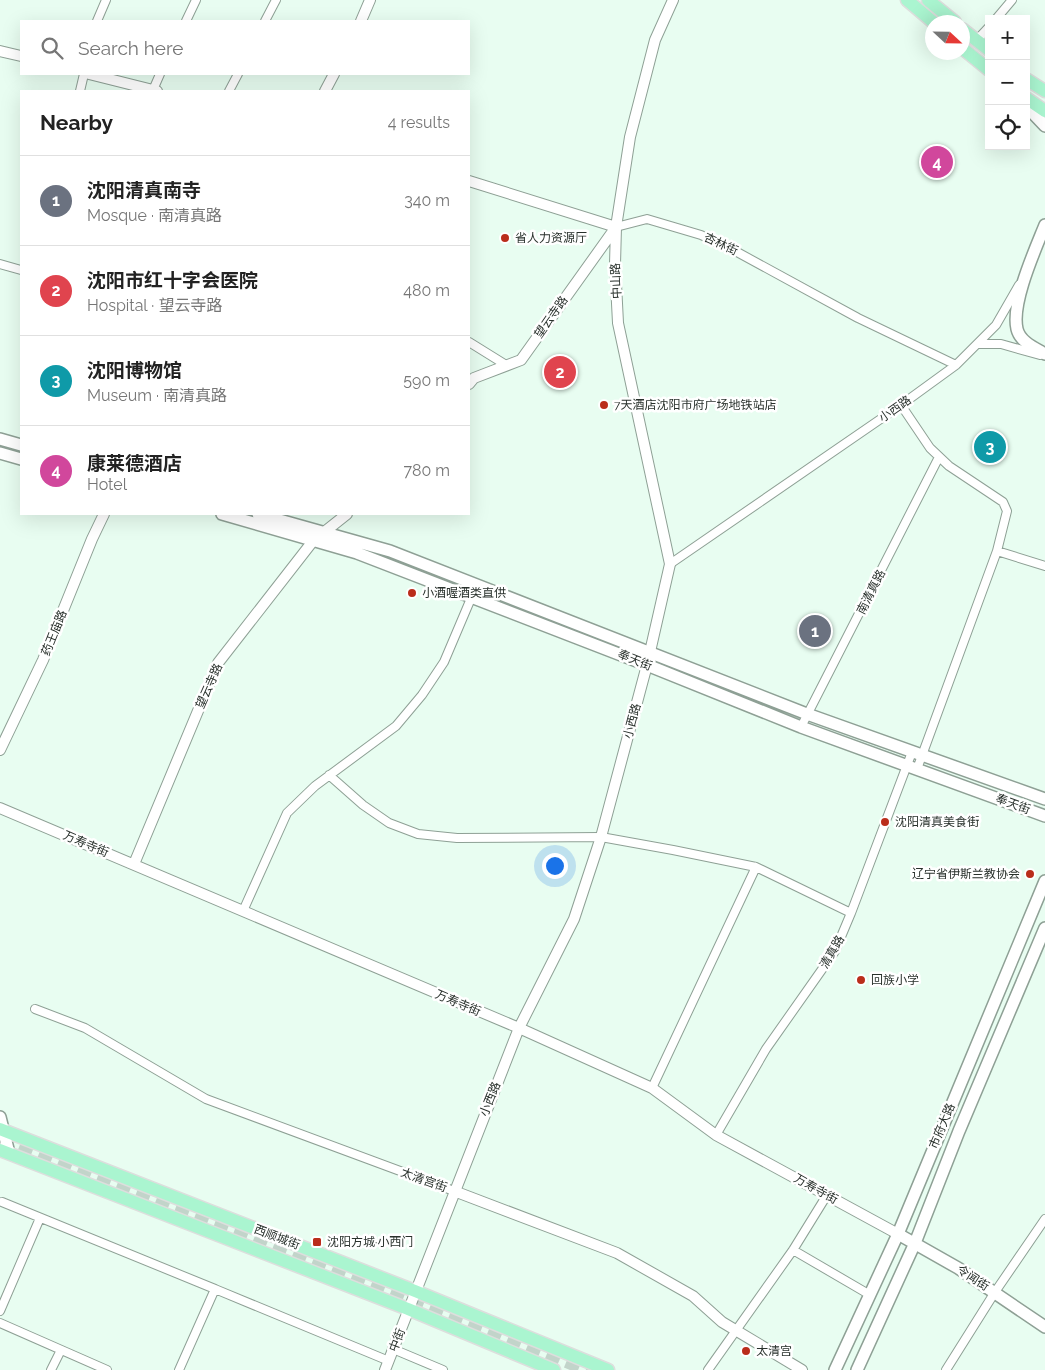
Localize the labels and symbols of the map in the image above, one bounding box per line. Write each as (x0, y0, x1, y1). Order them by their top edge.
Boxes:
north arrow (925, 15, 970, 60)
pin: 4 (921, 143, 953, 181)
street label: 杏林街 (702, 230, 740, 258)
place label: 省人力资源厅 (515, 231, 587, 245)
marker: 省人力资源厅 (499, 232, 511, 244)
street label: 中山路 (608, 263, 624, 299)
street label: 望云寺路 (531, 293, 571, 341)
pin: 2 (544, 353, 576, 391)
street label: 小西路 (876, 393, 914, 425)
place label: 7天酒店沈阳市府广场地铁站店 (614, 398, 776, 412)
marker: 7天酒店沈阳市府广场地铁站店 (598, 399, 610, 411)
pin: 3 (974, 428, 1006, 466)
street label: 南清真路 (854, 567, 888, 617)
place label: 小酒喔酒类直供 (422, 586, 506, 600)
marker: 小酒喔酒类直供 (406, 587, 418, 599)
street label: 药王庙路 (39, 608, 69, 658)
pin: 1 (799, 612, 831, 650)
street label: 奉天街 (616, 647, 654, 673)
street label: 望云寺路 (193, 661, 225, 711)
street label: 小西路 (621, 702, 643, 740)
street label: 奉天街 (994, 791, 1032, 817)
place label: 沈阳清真美食街 (895, 815, 979, 829)
marker: 沈阳清真美食街 (879, 816, 891, 828)
street label: 万寿寺街 (61, 828, 111, 860)
your location (542, 853, 568, 879)
place label: 辽宁省伊斯兰教协会 (912, 867, 1020, 881)
marker: 辽宁省伊斯兰教协会 (1024, 868, 1036, 880)
street label: 清真路 (817, 933, 847, 971)
place label: 回族小学 (871, 973, 919, 987)
marker: 回族小学 (855, 974, 867, 986)
street label: 万寿寺街 (433, 987, 483, 1019)
street label: 小西路 (477, 1080, 503, 1118)
street label: 市府大路 (926, 1101, 958, 1151)
street label: 太清宫街 (399, 1165, 449, 1195)
street label: 万寿寺街 (792, 1171, 840, 1207)
street label: 西顺城街 (252, 1222, 302, 1252)
place label: 沈阳方城·小西门 (327, 1235, 413, 1249)
marker: 沈阳方城·小西门 (311, 1236, 323, 1248)
street label: 令闻街 (954, 1262, 992, 1294)
street label: 中街 (386, 1326, 408, 1354)
place label: 太清宫 (756, 1344, 792, 1358)
marker: 太清宫 (740, 1345, 752, 1357)

